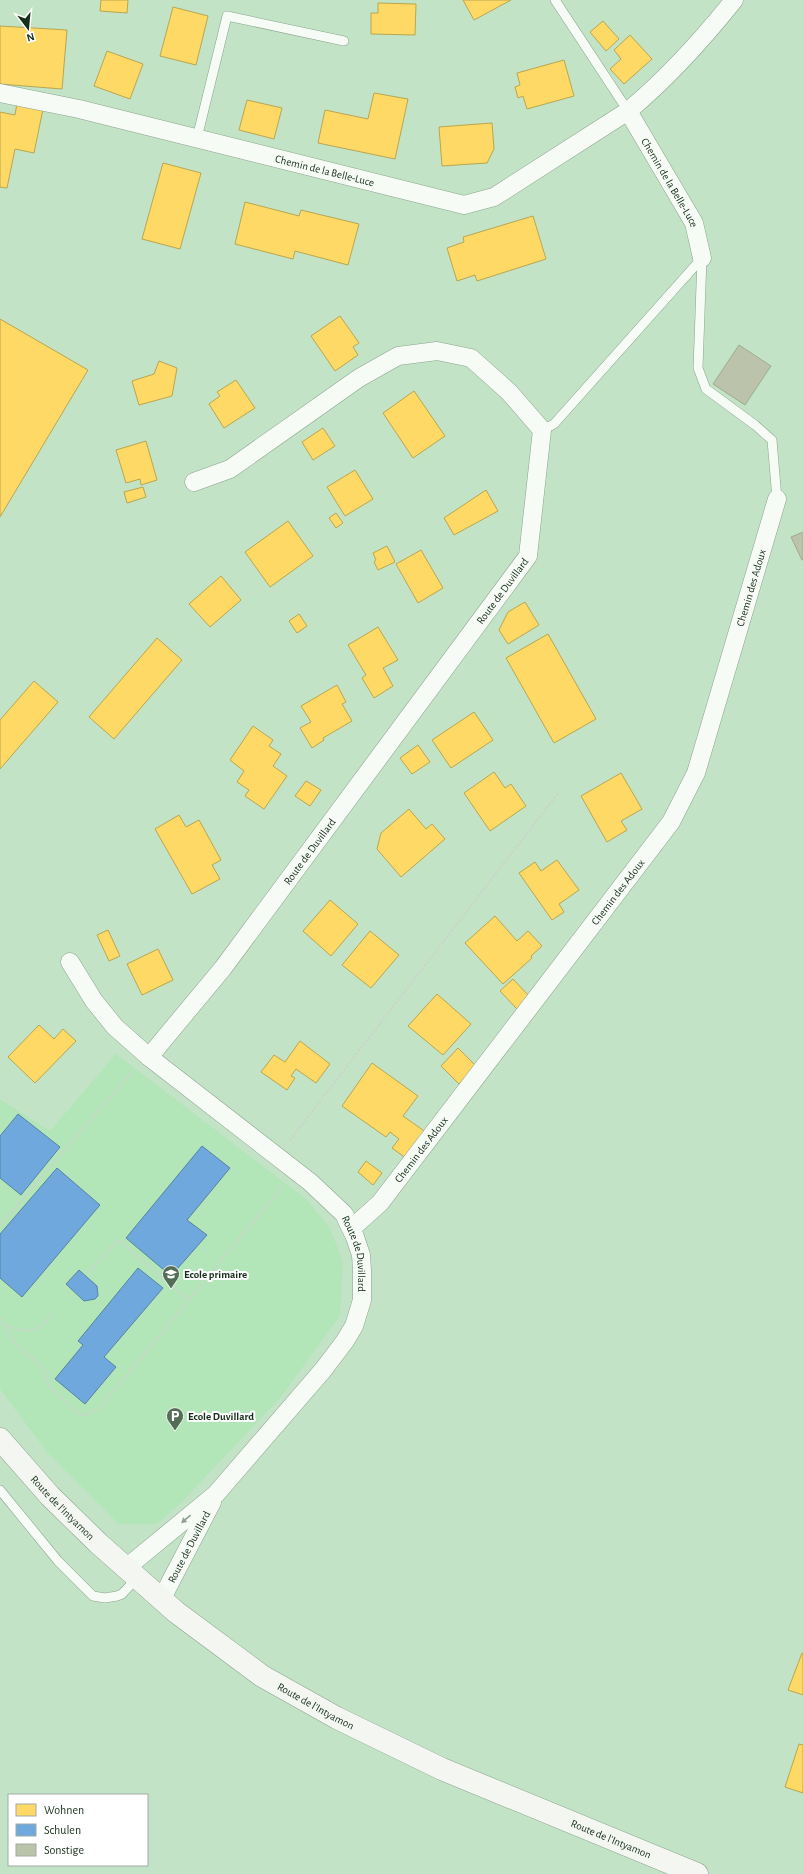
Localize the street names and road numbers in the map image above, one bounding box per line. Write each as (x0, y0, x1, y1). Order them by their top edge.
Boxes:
street label: Chemin de la Belle-Luce (640, 136, 700, 228)
street label: Chemin de la Belle-Luce (274, 153, 376, 188)
street label: Chemin des Adoux (734, 548, 767, 628)
street label: Route de Duvillard (474, 556, 530, 626)
street label: Route de Duvillard (281, 816, 338, 886)
street label: Chemin des Adoux (589, 857, 646, 927)
street label: Chemin des Adoux (392, 1114, 450, 1184)
street label: Route de Duvillard (340, 1214, 368, 1292)
street label: Route de l'Intyamon (29, 1473, 97, 1542)
street label: Route de Duvillard (166, 1509, 212, 1584)
street label: Route de l'Intyamon (276, 1680, 356, 1731)
street label: Route de l'Intyamon (570, 1817, 653, 1860)

